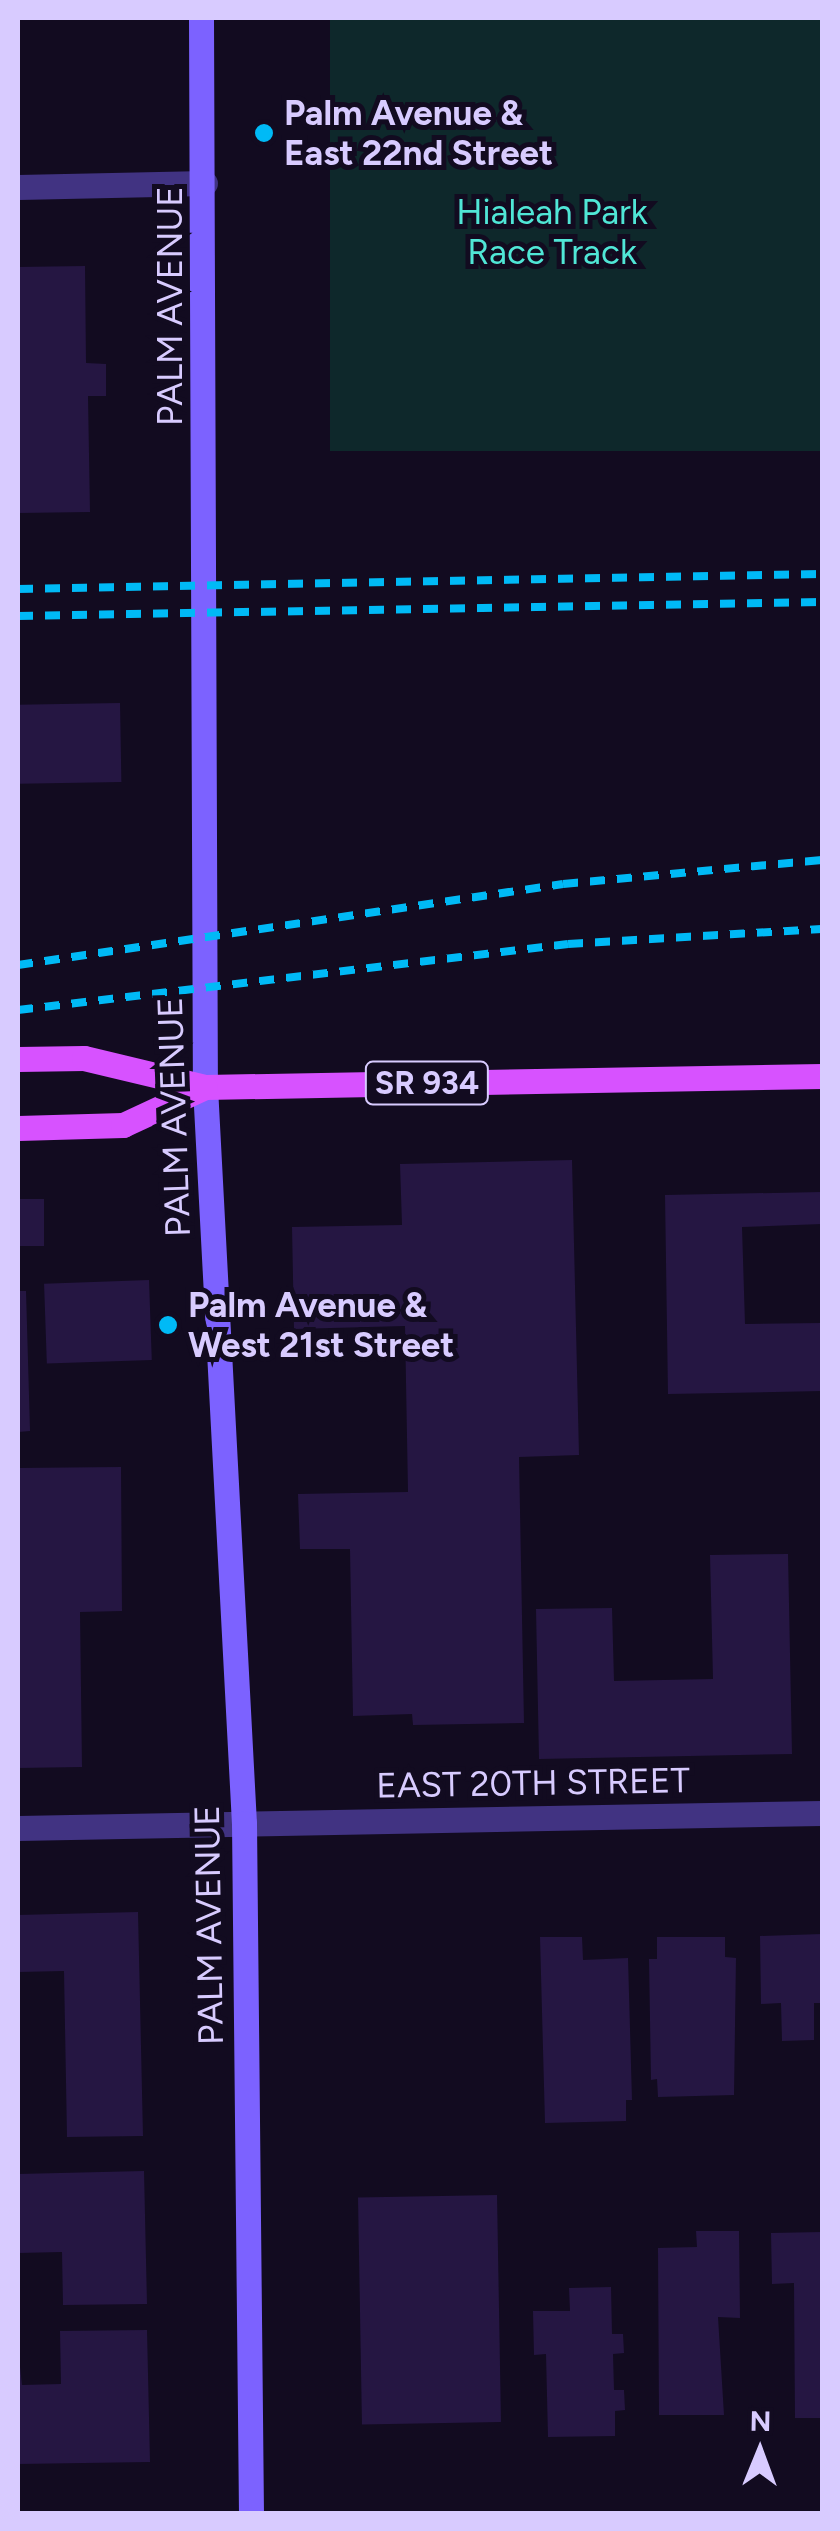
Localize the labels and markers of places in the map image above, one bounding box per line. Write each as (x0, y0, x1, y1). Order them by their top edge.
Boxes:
place label: Palm Avenue & East 22nd Street (284, 92, 553, 174)
marker: Palm Avenue & East 22nd Street (253, 122, 275, 144)
place label: Palm Avenue & West 21st Street (188, 1284, 454, 1366)
marker: Palm Avenue & West 21st Street (157, 1314, 179, 1336)

